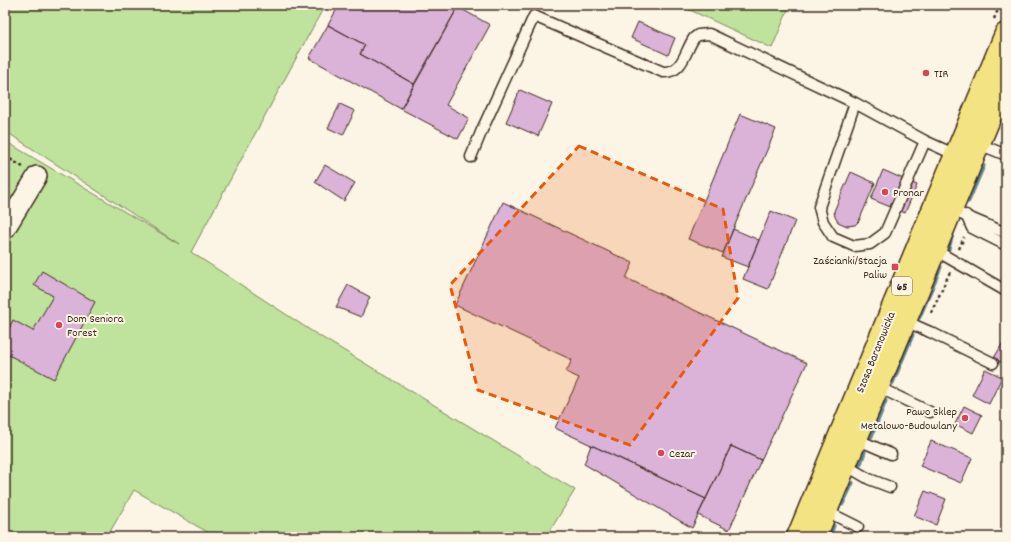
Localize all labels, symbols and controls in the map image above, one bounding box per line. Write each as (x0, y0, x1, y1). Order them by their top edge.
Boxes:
place label: TIR (934, 66, 949, 83)
marker: TIR (921, 68, 931, 78)
place label: Pronar (893, 185, 924, 202)
marker: Pronar (880, 187, 890, 197)
place label: Zaścianki/Stacja Paliw (813, 253, 887, 284)
marker: Zaścianki/Stacja Paliw (890, 262, 900, 272)
road number: 65 (892, 277, 912, 295)
street label: Szosa Baranowicka (852, 309, 901, 396)
place label: Dom Seniora Forest (67, 311, 124, 342)
marker: Dom Seniora Forest (54, 320, 64, 330)
place label: Pawo Sklep Metalowo-Budowlany (861, 404, 958, 435)
marker: Pawo Sklep Metalowo-Budowlany (960, 413, 970, 423)
place label: Cezar (669, 446, 695, 463)
marker: Cezar (656, 448, 666, 458)

